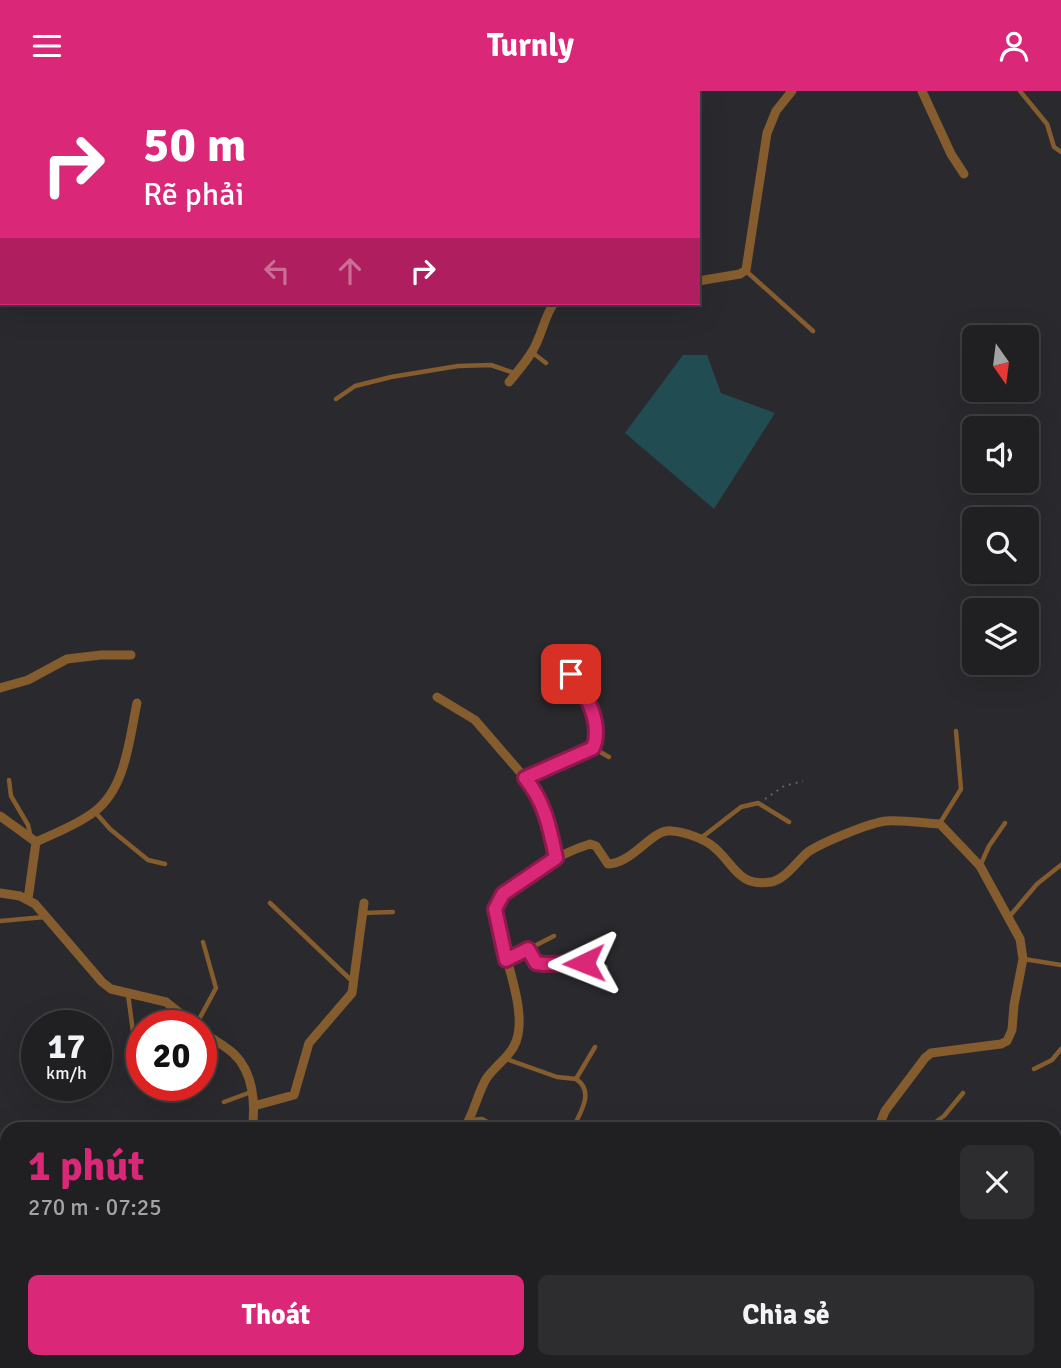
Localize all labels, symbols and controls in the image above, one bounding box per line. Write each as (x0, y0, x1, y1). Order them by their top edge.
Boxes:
text: Turnly (487, 26, 574, 65)
icon: menu (28, 27, 66, 65)
icon: person (995, 27, 1033, 65)
text: 50 m (143, 115, 246, 175)
icon: right (28, 119, 119, 210)
text: Rẽ phải (143, 175, 244, 214)
icon: left (258, 252, 296, 290)
icon: ahead (331, 252, 369, 290)
icon: right (404, 252, 442, 290)
north arrow (962, 325, 1040, 403)
map controls (962, 325, 1039, 675)
button: sound (962, 416, 1039, 493)
button: search (962, 507, 1039, 584)
button: layers (962, 598, 1039, 675)
pin (541, 644, 601, 704)
icon: arrive (552, 655, 590, 693)
position arrow (547, 926, 621, 1000)
speed limit sign: 20 (126, 1010, 217, 1101)
text: 17 (48, 1025, 85, 1068)
text: km/h (46, 1062, 87, 1084)
text: 1 phút (28, 1141, 144, 1192)
button: close (960, 1145, 1034, 1219)
text: 270 m · 07:25 (28, 1193, 162, 1222)
button: Thoát (28, 1275, 524, 1355)
button: Chia sẻ (538, 1275, 1034, 1355)

